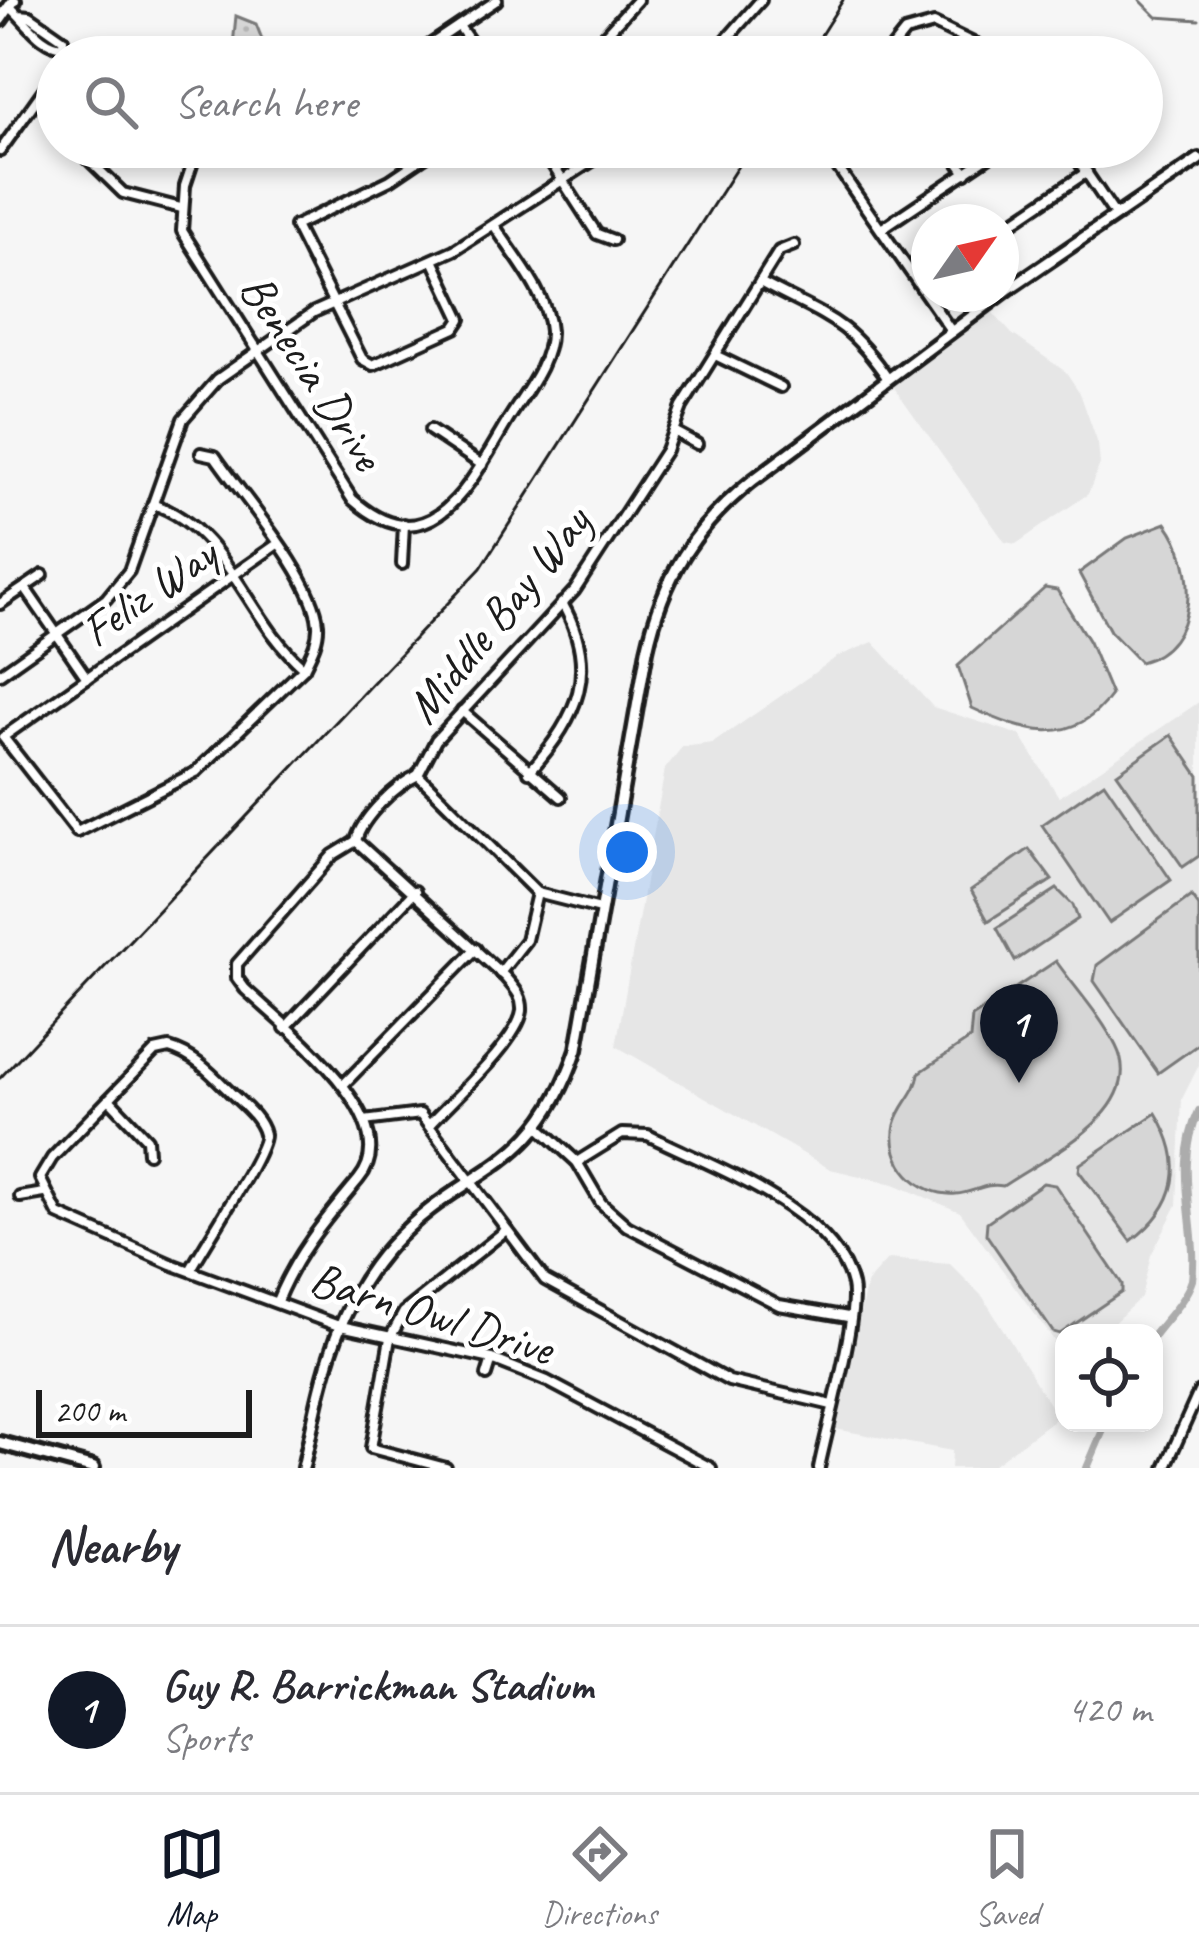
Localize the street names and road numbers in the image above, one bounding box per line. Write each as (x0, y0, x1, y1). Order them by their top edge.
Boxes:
street label: Benecia Drive (227, 262, 400, 484)
street label: Middle Bay Way (392, 491, 606, 735)
street label: Feliz Way (69, 522, 231, 660)
street label: Barn Owl Drive (303, 1248, 563, 1379)

